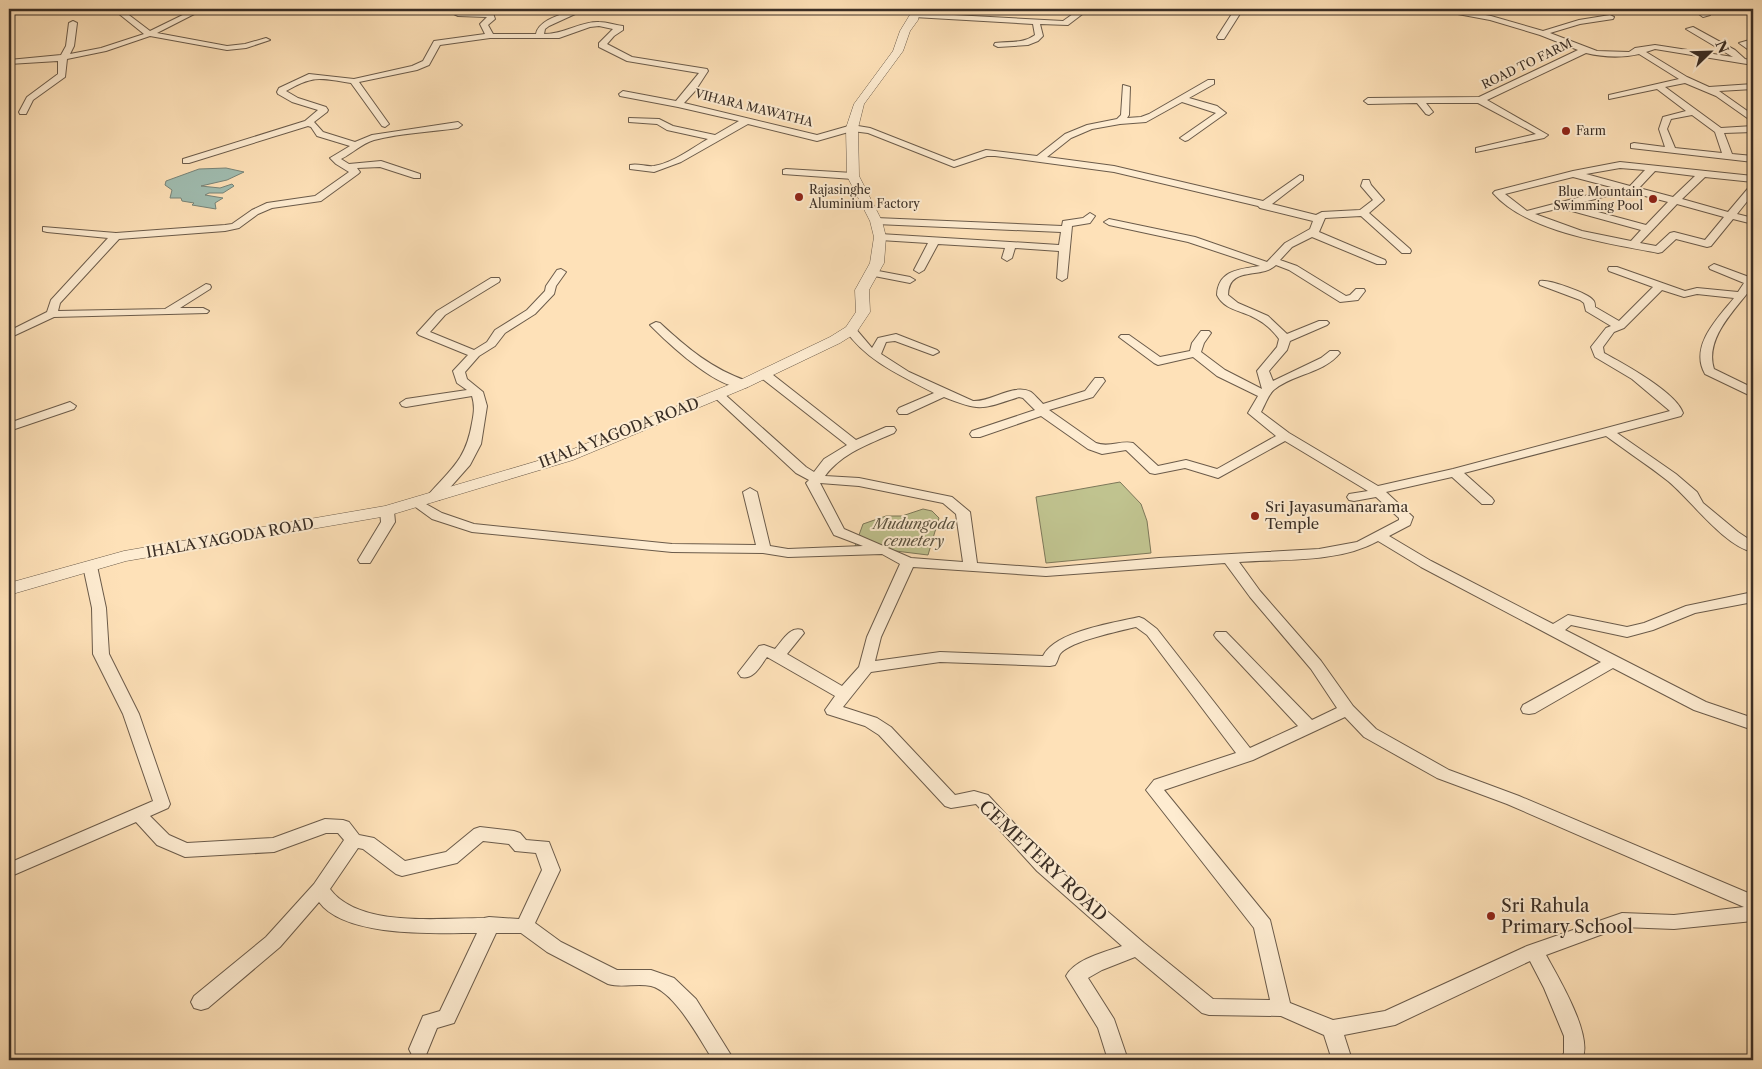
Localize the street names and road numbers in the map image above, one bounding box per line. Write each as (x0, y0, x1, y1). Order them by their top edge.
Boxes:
street label: ROAD TO FARM (1479, 35, 1574, 92)
street label: VIHARA MAWATHA (693, 85, 816, 130)
street label: IHALA YAGODA ROAD (536, 393, 702, 472)
street label: IHALA YAGODA ROAD (144, 513, 315, 562)
street label: CEMETERY ROAD (974, 796, 1112, 926)

